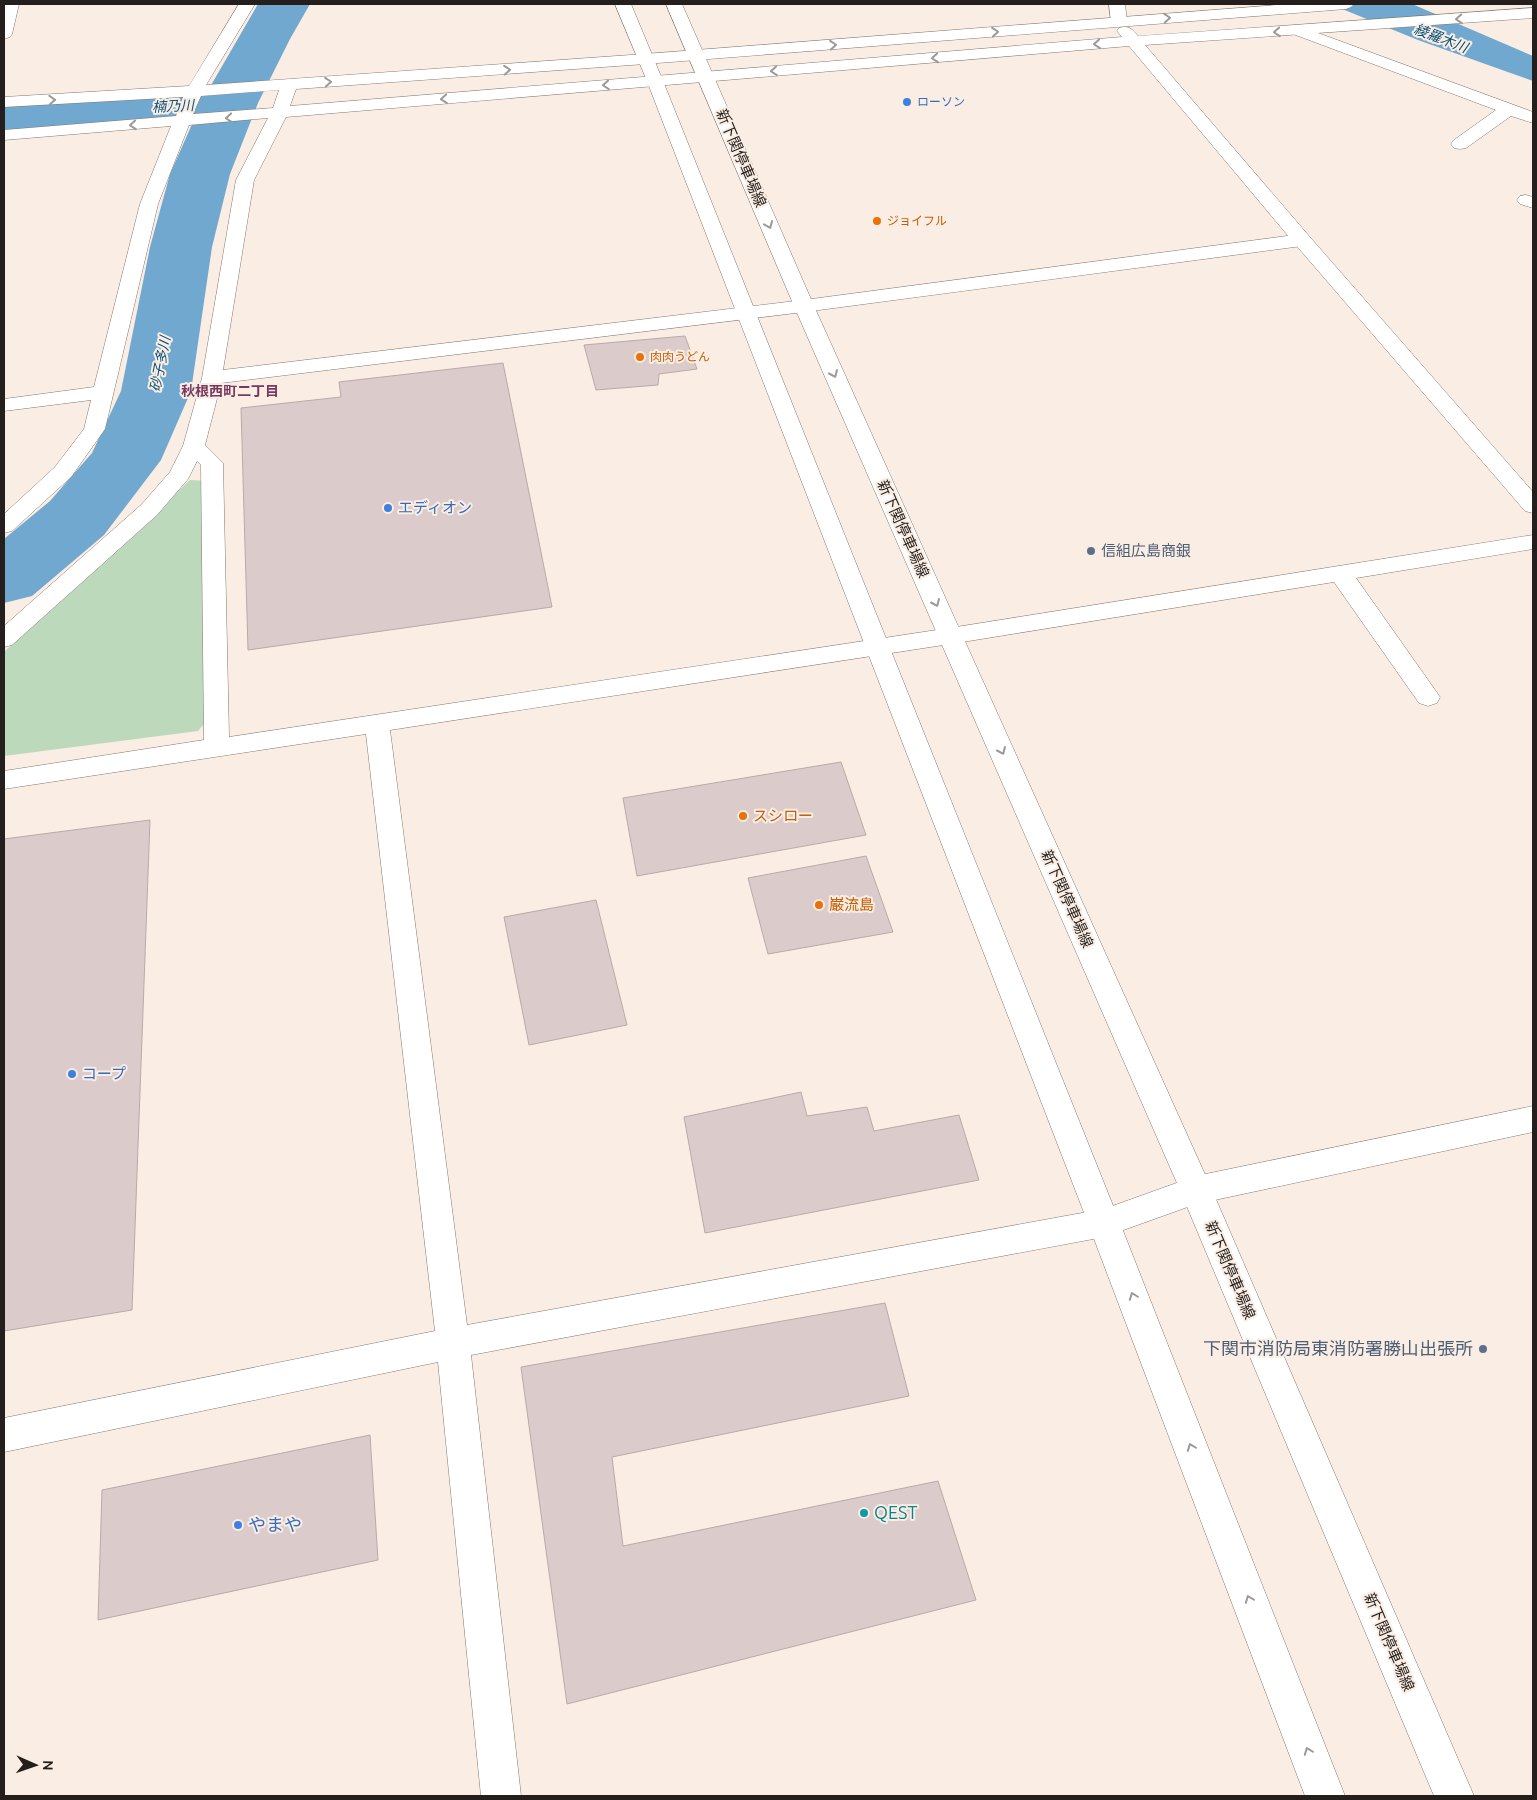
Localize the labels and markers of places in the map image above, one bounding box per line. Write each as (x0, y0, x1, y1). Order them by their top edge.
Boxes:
place label: ローソン (917, 95, 965, 108)
marker: ローソン (901, 96, 913, 108)
place label: ジョイフル (887, 214, 947, 227)
marker: ジョイフル (871, 215, 883, 227)
place label: 肉肉うどん (650, 350, 710, 363)
marker: 肉肉うどん (634, 351, 646, 363)
place label: エディオン (398, 499, 472, 516)
marker: エディオン (382, 502, 394, 514)
place label: 信組広島商銀 (1101, 542, 1191, 559)
marker: 信組広島商銀 (1085, 545, 1097, 557)
place label: スシロー (753, 807, 813, 824)
marker: スシロー (737, 810, 749, 822)
place label: 巌流島 (829, 896, 874, 913)
marker: 巌流島 (813, 899, 825, 911)
place label: コープ (82, 1065, 126, 1082)
marker: コープ (66, 1068, 78, 1080)
place label: 下関市消防局東消防署勝山出張所 (1203, 1338, 1473, 1358)
marker: 下関市消防局東消防署勝山出張所 (1477, 1343, 1489, 1355)
place label: QEST (874, 1502, 917, 1523)
marker: QEST (858, 1507, 870, 1519)
place label: やまや (248, 1514, 302, 1534)
marker: やまや (232, 1519, 244, 1531)

